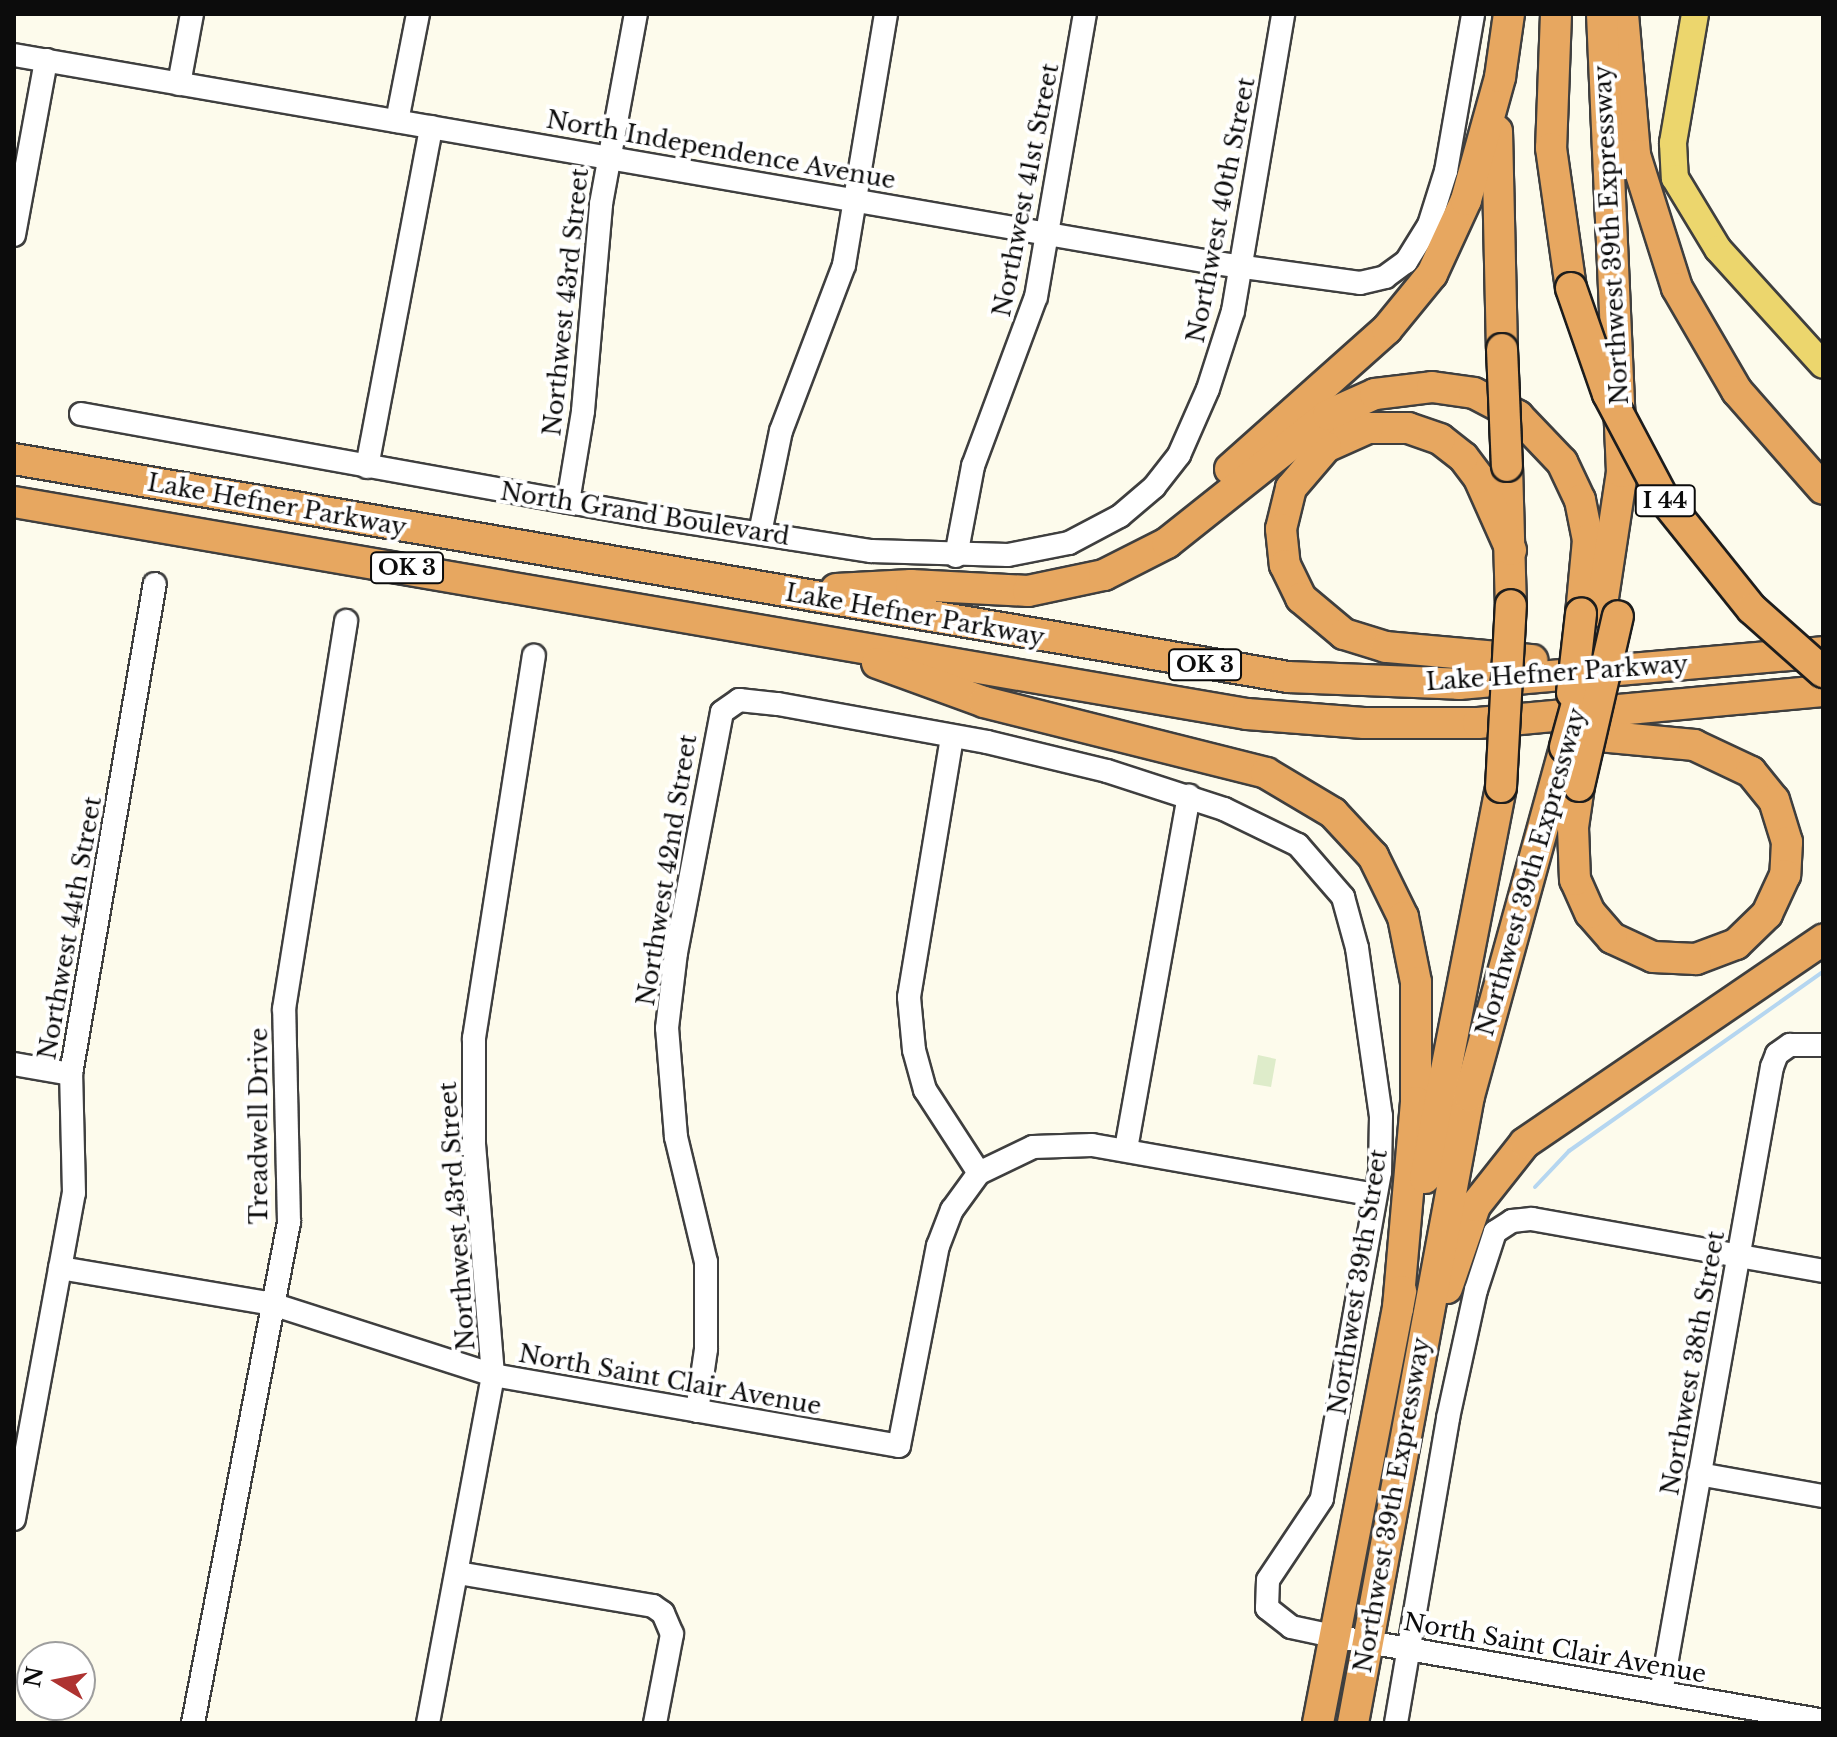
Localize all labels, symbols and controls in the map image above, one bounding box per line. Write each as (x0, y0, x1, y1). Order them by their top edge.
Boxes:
street label: Northwest 41st Street (987, 61, 1065, 319)
street label: Northwest 39th Expressway (1588, 65, 1634, 405)
street label: Northwest 40th Street (1181, 75, 1261, 345)
street label: North Independence Avenue (544, 105, 898, 195)
street label: Northwest 43rd Street (538, 167, 594, 437)
street label: Lake Hefner Parkway (145, 468, 409, 542)
street label: North Grand Boulevard (498, 477, 792, 551)
road number: I 44 (1633, 483, 1697, 519)
road number: OK 3 (369, 550, 445, 586)
street label: Lake Hefner Parkway (783, 578, 1047, 652)
road number: OK 3 (1167, 647, 1243, 683)
street label: Lake Hefner Parkway (1425, 649, 1689, 697)
street label: Northwest 39th Expressway (1470, 705, 1592, 1039)
street label: Northwest 42nd Street (631, 732, 703, 1008)
street label: Northwest 44th Street (33, 794, 107, 1062)
street label: Treadwell Drive (245, 1028, 273, 1224)
street label: Northwest 43rd Street (433, 1081, 481, 1351)
street label: Northwest 39th Street (1323, 1147, 1393, 1417)
street label: Northwest 38th Street (1656, 1229, 1730, 1497)
street label: Northwest 39th Expressway (1348, 1335, 1436, 1675)
street label: North Saint Clair Avenue (516, 1339, 824, 1421)
street label: North Saint Clair Avenue (1401, 1607, 1709, 1689)
north arrow (16, 1641, 96, 1721)
text: N (19, 1665, 49, 1690)

